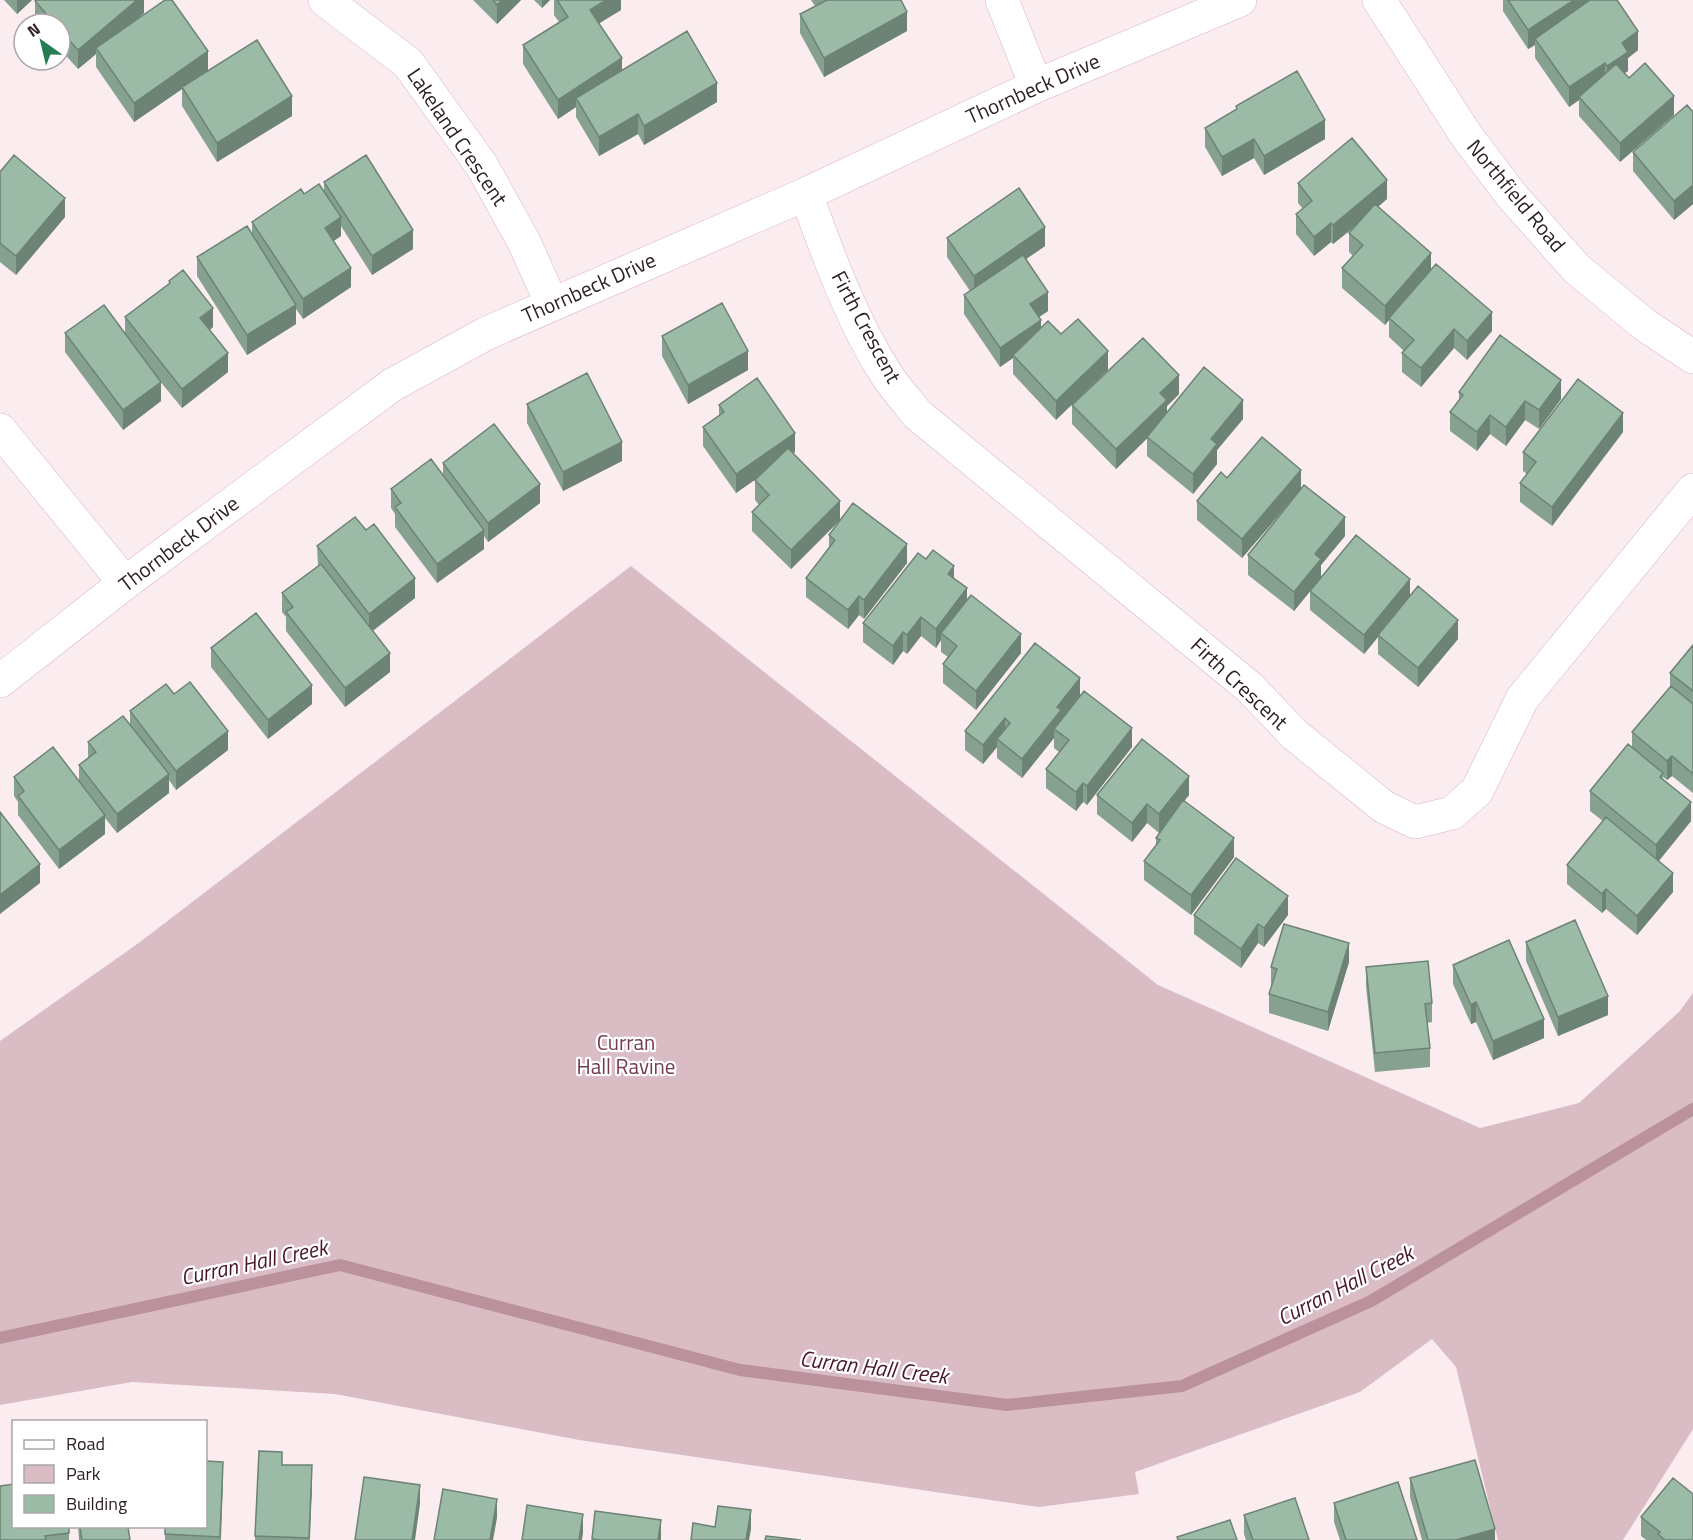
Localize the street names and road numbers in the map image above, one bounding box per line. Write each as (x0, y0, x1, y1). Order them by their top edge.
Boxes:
street label: Thornbeck Drive (961, 44, 1105, 132)
street label: Lakeland Crescent (400, 61, 516, 212)
street label: Northfield Road (1460, 132, 1574, 259)
street label: Thornbeck Drive (517, 243, 661, 331)
street label: Firth Crescent (824, 265, 910, 389)
street label: Thornbeck Drive (112, 487, 245, 599)
street label: Firth Crescent (1184, 630, 1296, 737)

